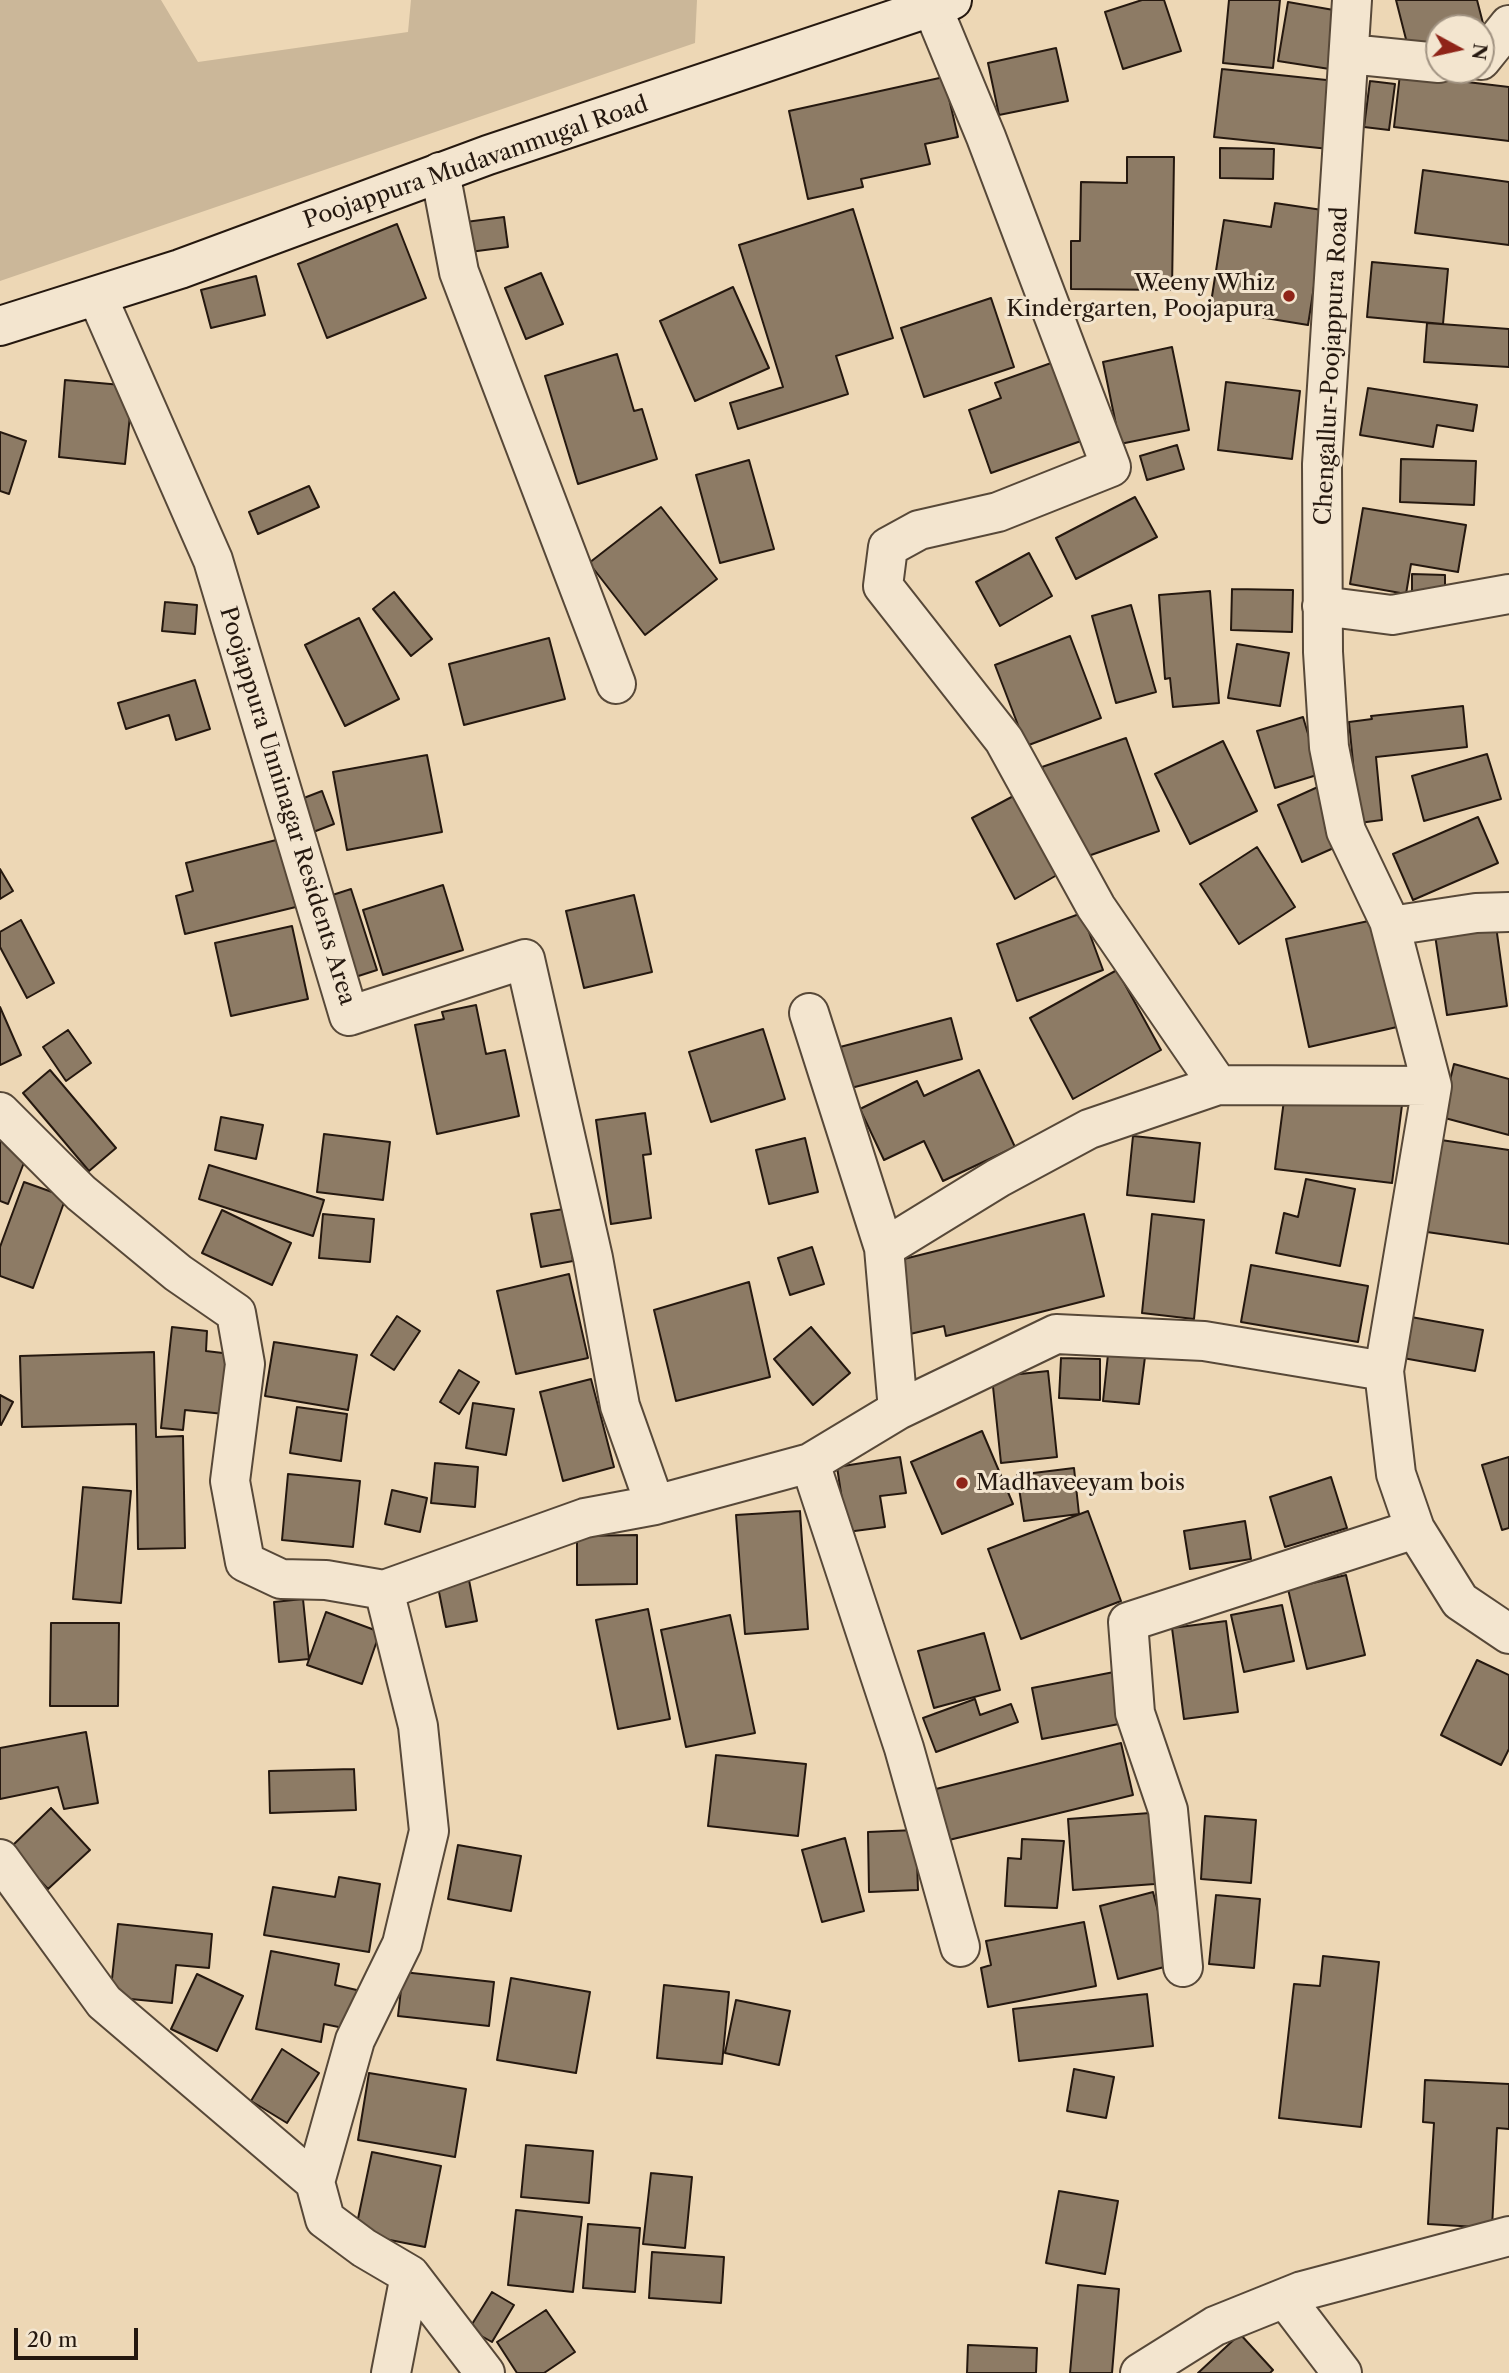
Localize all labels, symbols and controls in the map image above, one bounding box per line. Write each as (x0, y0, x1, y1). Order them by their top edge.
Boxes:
north arrow (1425, 14, 1495, 84)
text: N (1467, 42, 1492, 61)
street label: Poojappura Mudavanmugal Road (300, 91, 652, 235)
street label: Chengallur-Poojappura Road (1310, 206, 1354, 526)
place label: Weeny Whiz Kindergarten, Poojapura (1006, 269, 1275, 323)
marker: Weeny Whiz Kindergarten, Poojapura (1281, 288, 1297, 304)
street label: Poojappura Unninagar Residents Area (213, 604, 361, 1008)
place label: Madhaveeyam bois (976, 1469, 1185, 1497)
marker: Madhaveeyam bois (954, 1475, 970, 1491)
scale bar (18, 2314, 142, 2358)
text: 20 m (27, 2327, 78, 2352)

